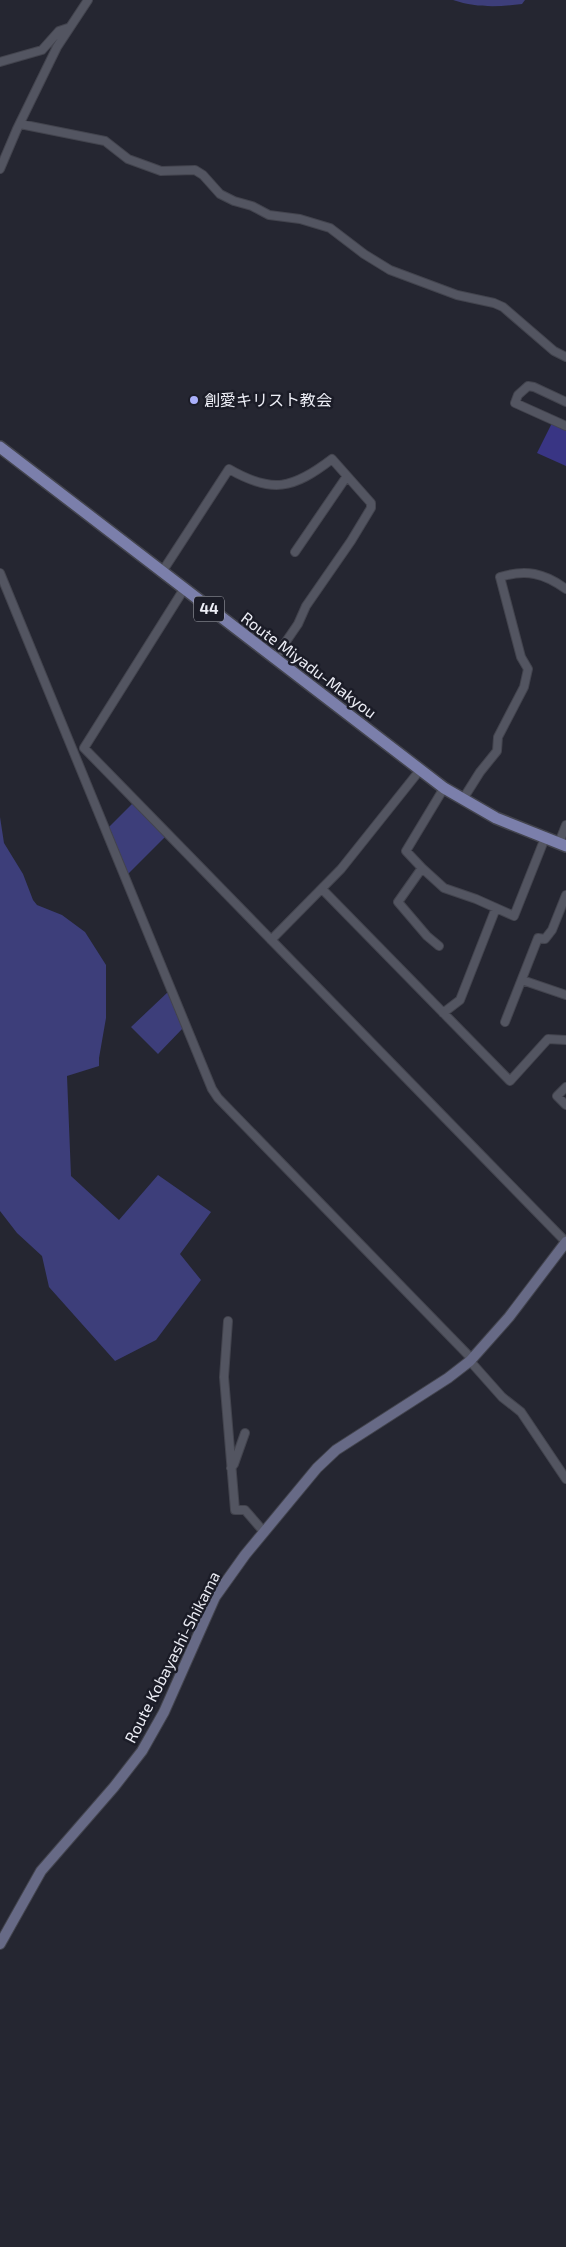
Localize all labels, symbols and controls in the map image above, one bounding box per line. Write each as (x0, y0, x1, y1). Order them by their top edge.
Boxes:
place label: 創愛キリスト教会 (204, 390, 332, 409)
marker: 創愛キリスト教会 (188, 394, 200, 406)
road number: 44 (194, 596, 224, 622)
street label: Route Miyadu-Makyou (238, 608, 381, 722)
street label: Route Kobayashi-Shikama (120, 1568, 223, 1746)

